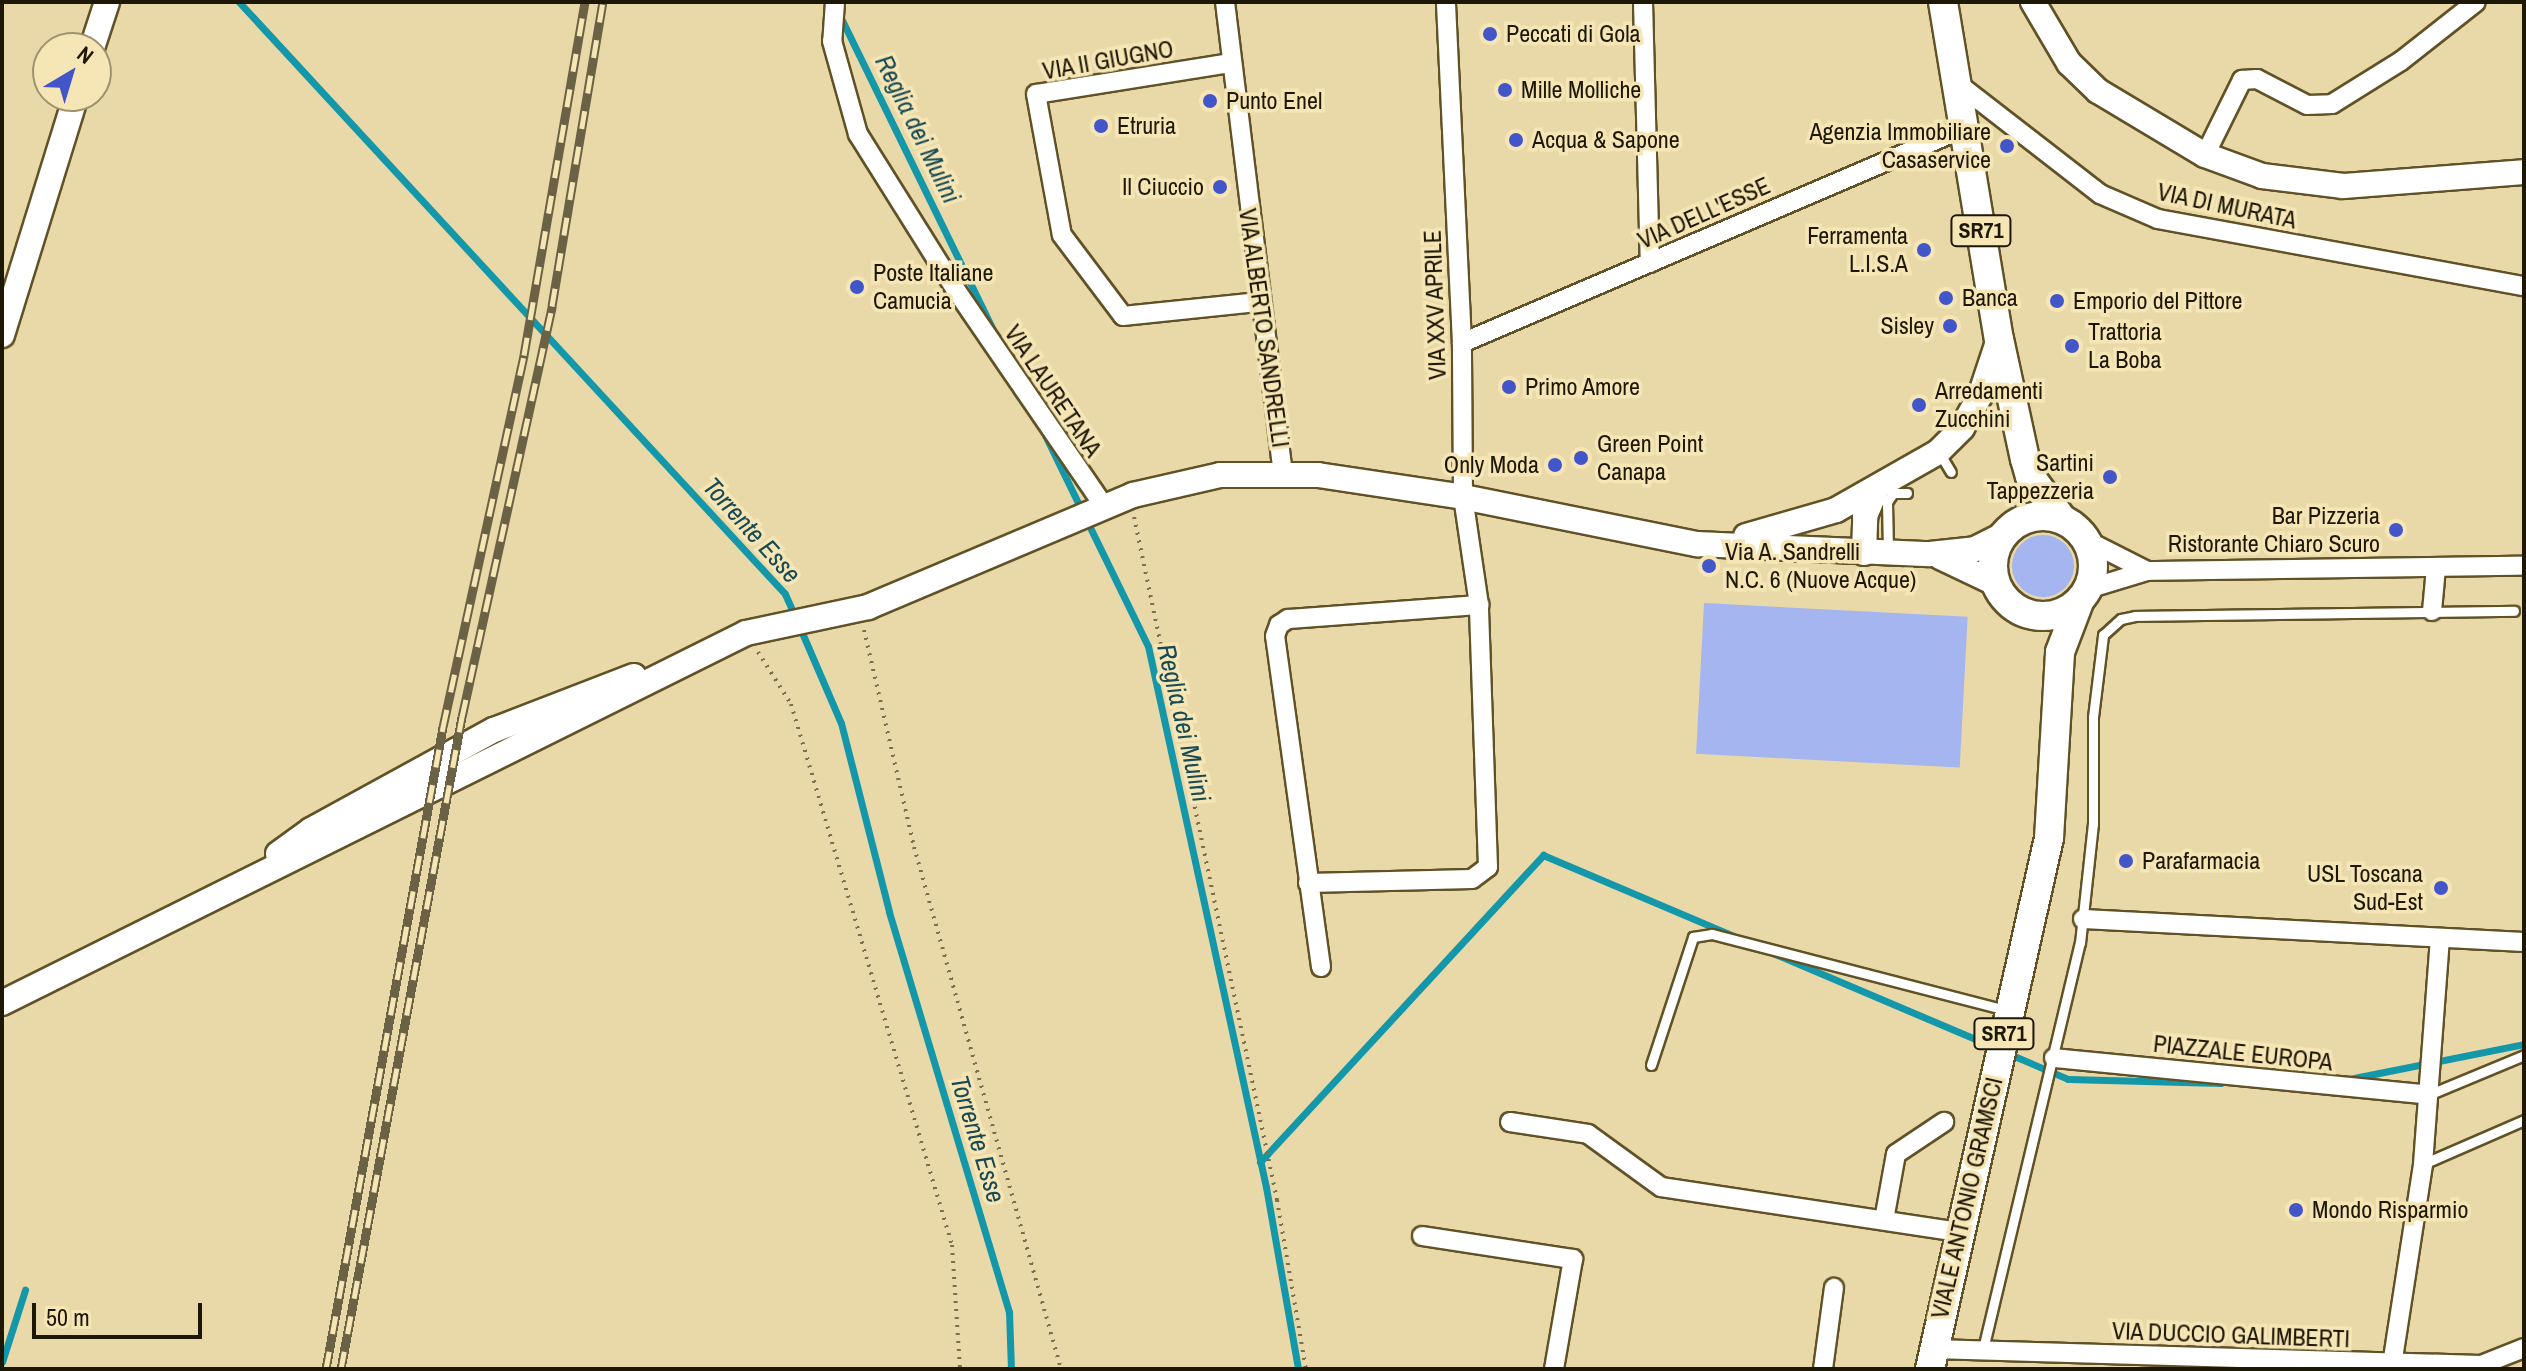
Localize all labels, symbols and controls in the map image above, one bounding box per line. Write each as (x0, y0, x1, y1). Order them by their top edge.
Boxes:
place label: Peccati di Gola (1506, 20, 1641, 48)
marker: Peccati di Gola (1481, 25, 1499, 43)
north arrow (32, 32, 112, 112)
street label: VIA II GIUGNO (1040, 34, 1176, 86)
text: N (71, 39, 100, 70)
water label: Reglia dei Mulini (869, 50, 967, 208)
place label: Mille Molliche (1521, 76, 1641, 104)
marker: Mille Molliche (1496, 81, 1514, 99)
place label: Punto Enel (1226, 87, 1322, 115)
marker: Punto Enel (1201, 92, 1219, 110)
place label: Etruria (1117, 112, 1176, 140)
marker: Etruria (1092, 117, 1110, 135)
place label: Agenzia Immobiliare Casaservice (1809, 118, 1991, 174)
place label: Acqua & Sapone (1532, 126, 1680, 154)
marker: Acqua & Sapone (1507, 131, 1525, 149)
marker: Agenzia Immobiliare Casaservice (1998, 137, 2016, 155)
street label: VIA DELL'ESSE (1633, 171, 1775, 255)
place label: Il Ciuccio (1122, 173, 1204, 201)
street label: VIA DI MURATA (2154, 177, 2300, 235)
marker: Il Ciuccio (1211, 178, 1229, 196)
street label: VIA ALBERTO SANDRELLI (1233, 206, 1295, 450)
road number: SR71 (1949, 213, 2013, 249)
place label: Ferramenta L.I.S.A (1807, 222, 1908, 278)
street label: VIA XXV APRILE (1418, 229, 1452, 381)
marker: Ferramenta L.I.S.A (1915, 241, 1933, 259)
place label: Poste Italiane Camucia (873, 259, 993, 315)
marker: Poste Italiane Camucia (848, 278, 866, 296)
place label: Banca (1962, 284, 2018, 312)
place label: Emporio del Pittore (2073, 287, 2243, 315)
marker: Banca (1937, 289, 1955, 307)
marker: Emporio del Pittore (2048, 292, 2066, 310)
place label: Sisley (1880, 312, 1934, 340)
marker: Sisley (1941, 317, 1959, 335)
place label: Trattoria La Boba (2088, 318, 2162, 374)
street label: VIA LAURETANA (998, 319, 1108, 463)
marker: Trattoria La Boba (2063, 337, 2081, 355)
place label: Primo Amore (1525, 373, 1641, 401)
place label: Arredamenti Zucchini (1935, 377, 2043, 433)
marker: Primo Amore (1500, 378, 1518, 396)
marker: Arredamenti Zucchini (1910, 396, 1928, 414)
place label: Green Point Canapa (1597, 430, 1703, 486)
marker: Green Point Canapa (1572, 449, 1590, 467)
place label: Sartini Tappezzeria (1986, 449, 2094, 505)
place label: Only Moda (1444, 451, 1539, 479)
marker: Only Moda (1546, 456, 1564, 474)
marker: Sartini Tappezzeria (2101, 468, 2119, 486)
water label: Torrente Esse (697, 471, 807, 589)
place label: Bar Pizzeria Ristorante Chiaro Scuro (2168, 502, 2380, 558)
marker: Bar Pizzeria Ristorante Chiaro Scuro (2387, 521, 2405, 539)
place label: Via A. Sandrelli N.C. 6 (Nuove Acque) (1725, 538, 1918, 594)
marker: Via A. Sandrelli N.C. 6 (Nuove Acque) (1700, 557, 1718, 575)
water label: Reglia dei Mulini (1151, 641, 1217, 805)
place label: Parafarmacia (2142, 847, 2260, 875)
marker: Parafarmacia (2117, 852, 2135, 870)
place label: USL Toscana Sud-Est (2306, 860, 2423, 916)
marker: USL Toscana Sud-Est (2430, 877, 2452, 899)
road number: SR71 (1972, 1016, 2036, 1052)
street label: PIAZZALE EUROPA (2152, 1029, 2334, 1077)
water label: Torrente Esse (944, 1072, 1012, 1206)
street label: VIALE ANTONIO GRAMSCI (1925, 1074, 2009, 1322)
place label: Mondo Risparmio (2312, 1196, 2468, 1224)
marker: Mondo Risparmio (2287, 1201, 2305, 1219)
scale bar (36, 1287, 206, 1337)
text: 50 m (46, 1301, 90, 1333)
street label: VIA DUCCIO GALIMBERTI (2111, 1316, 2351, 1354)

